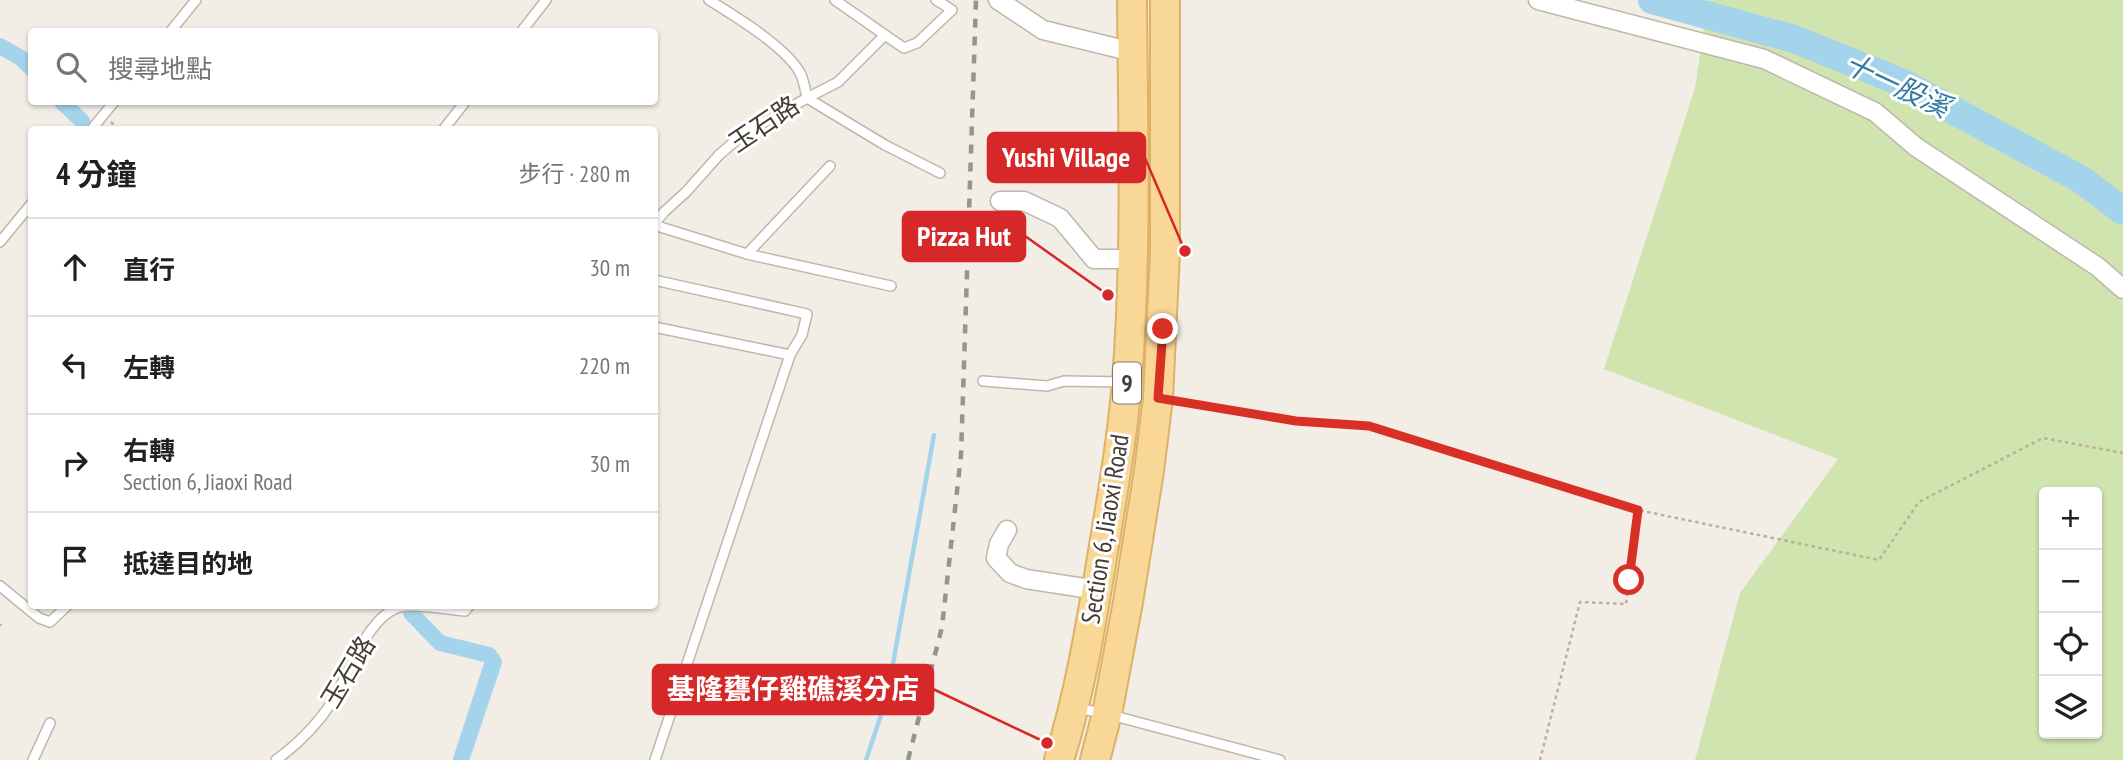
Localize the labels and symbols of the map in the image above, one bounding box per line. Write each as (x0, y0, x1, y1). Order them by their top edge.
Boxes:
water label: 十一股溪 (1839, 44, 1959, 127)
street label: 玉石路 (722, 88, 805, 159)
callout: Yushi Village (988, 133, 1145, 182)
text: Yushi Village (1001, 138, 1130, 175)
callout: Pizza Hut (903, 212, 1025, 261)
text: Pizza Hut (917, 217, 1011, 254)
route end (1147, 313, 1178, 344)
road number: 9 (1113, 362, 1141, 404)
street label: Section 6, Jiaoxi Road (1073, 432, 1136, 626)
route start (1613, 564, 1644, 595)
street label: 玉石路 (313, 630, 382, 714)
callout: 基隆甕仔雞礁溪分店 (653, 665, 933, 714)
text: 基隆甕仔雞礁溪分店 (667, 670, 919, 707)

